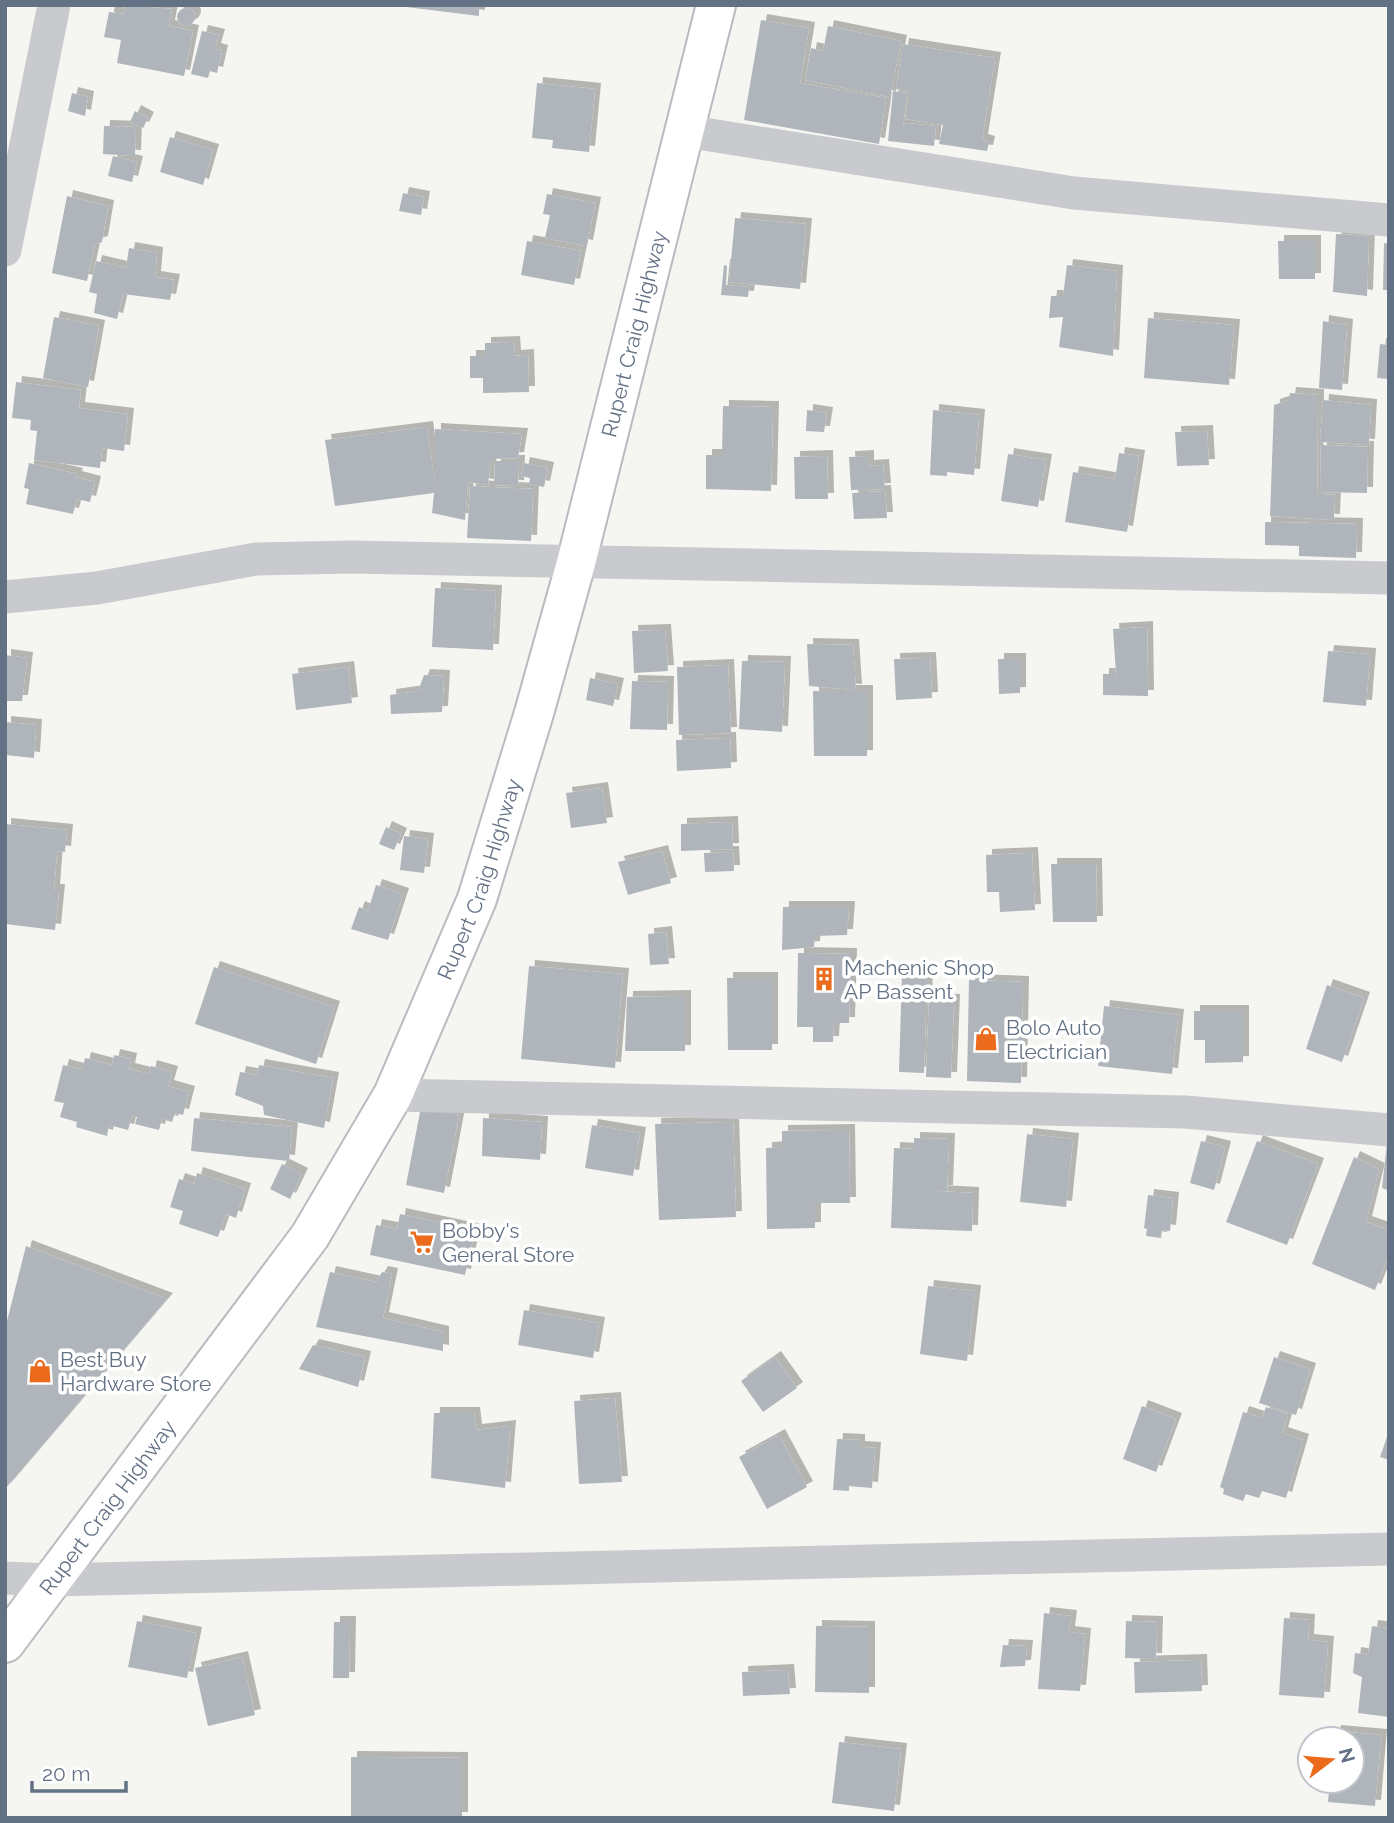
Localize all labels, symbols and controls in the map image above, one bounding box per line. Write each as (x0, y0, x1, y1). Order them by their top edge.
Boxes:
street label: Rupert Craig Highway (596, 228, 671, 440)
street label: Rupert Craig Highway (432, 775, 526, 983)
place label: Machenic Shop AP Bassent (844, 955, 994, 1004)
building icon: Machenic Shop AP Bassent (810, 965, 838, 993)
place label: Bolo Auto Electrician (1006, 1015, 1107, 1064)
shop icon: Bolo Auto Electrician (972, 1025, 1000, 1053)
place label: Bobby's General Store (442, 1218, 574, 1267)
supermarket icon: Bobby's General Store (408, 1228, 436, 1256)
place label: Best Buy Hardware Store (60, 1347, 211, 1396)
shop icon: Best Buy Hardware Store (26, 1357, 54, 1385)
street label: Rupert Craig Highway (33, 1415, 180, 1599)
north arrow (1296, 1725, 1366, 1795)
text: N (1335, 1745, 1360, 1765)
scale bar (32, 1750, 126, 1794)
text: 20 m (42, 1761, 90, 1786)

